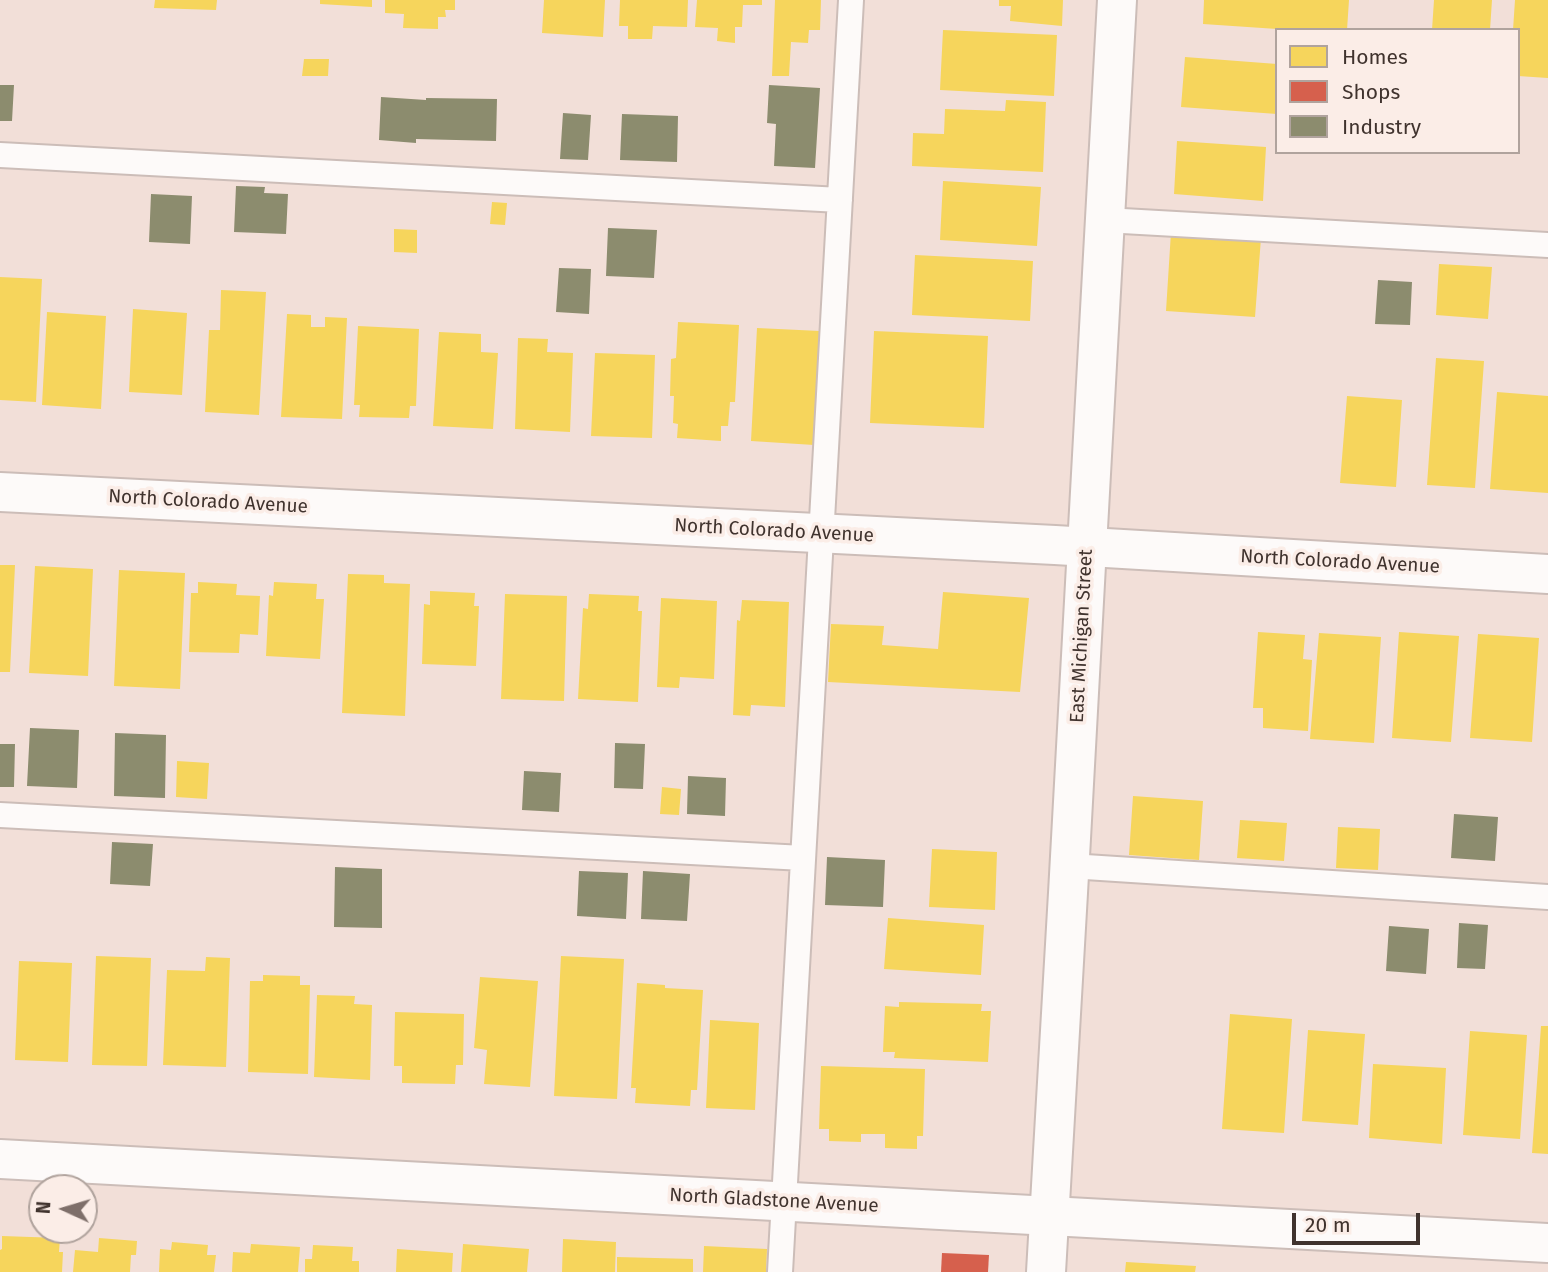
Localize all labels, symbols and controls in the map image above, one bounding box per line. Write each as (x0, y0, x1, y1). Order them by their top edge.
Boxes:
legend (1275, 28, 1520, 154)
text: Homes (1342, 44, 1408, 70)
text: Shops (1342, 79, 1400, 105)
text: Industry (1342, 114, 1421, 140)
street label: North Colorado Avenue (108, 485, 308, 519)
street label: North Colorado Avenue (674, 514, 874, 548)
street label: North Colorado Avenue (1240, 545, 1440, 579)
street label: East Michigan Street (1066, 548, 1098, 724)
north arrow (28, 1174, 98, 1244)
street label: North Gladstone Avenue (669, 1184, 879, 1218)
scale bar (1296, 1198, 1424, 1242)
text: N (32, 1201, 55, 1215)
text: 20 m (1305, 1212, 1351, 1238)

